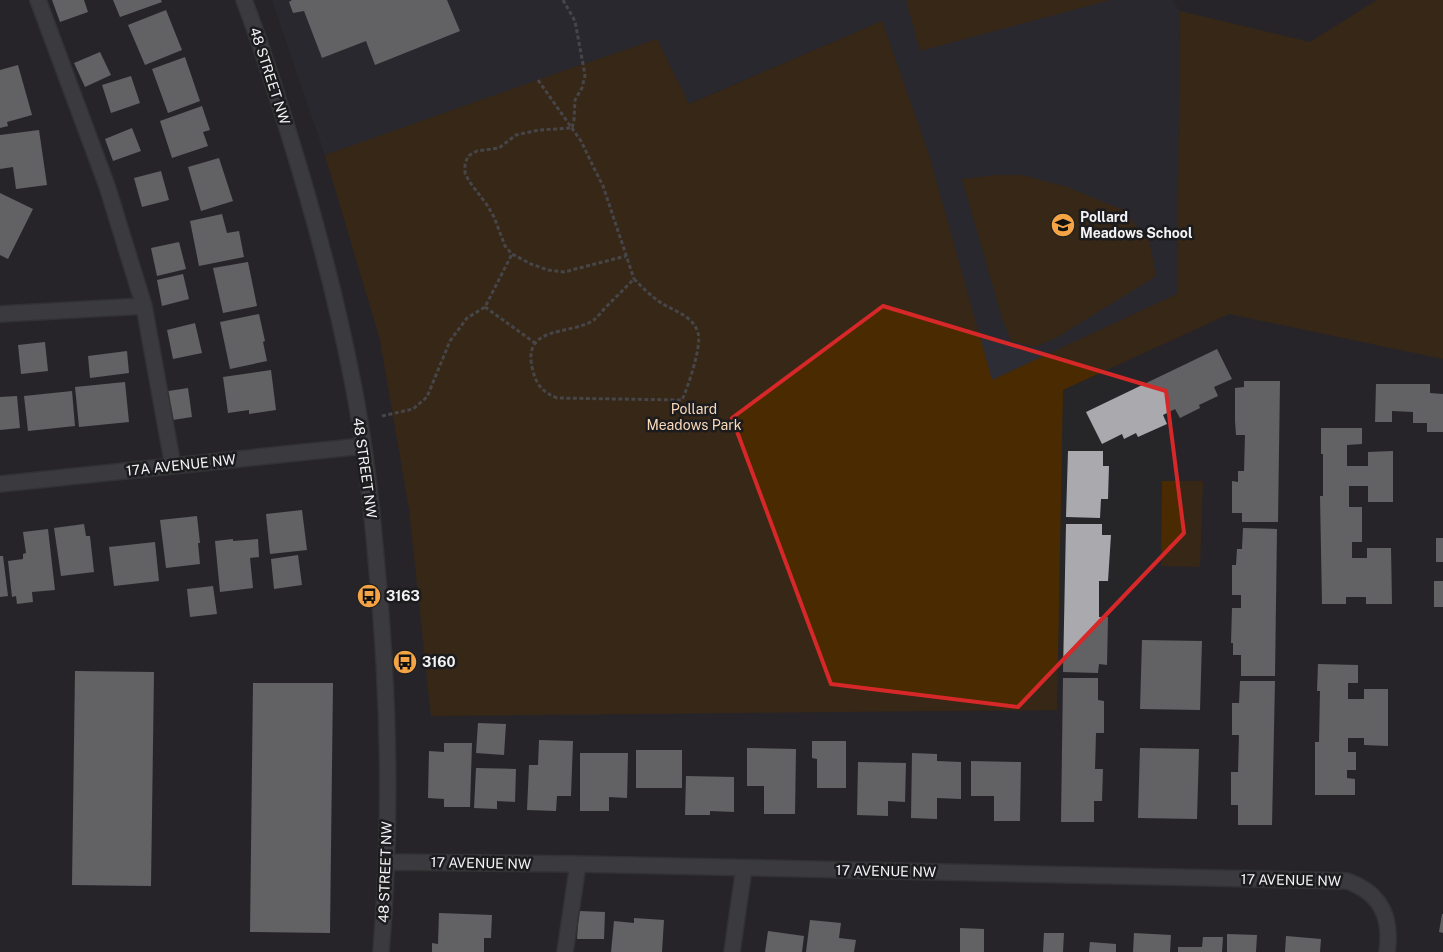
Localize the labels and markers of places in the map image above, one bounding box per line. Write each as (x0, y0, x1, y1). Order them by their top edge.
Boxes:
place label: Pollard Meadows School (1080, 209, 1193, 241)
school or university icon: Pollard Meadows School (1050, 212, 1076, 238)
bus stop icon: 3163 (356, 583, 382, 609)
place label: 3163 (386, 588, 420, 604)
bus stop icon: 3160 (392, 649, 418, 675)
place label: 3160 (422, 654, 456, 670)

